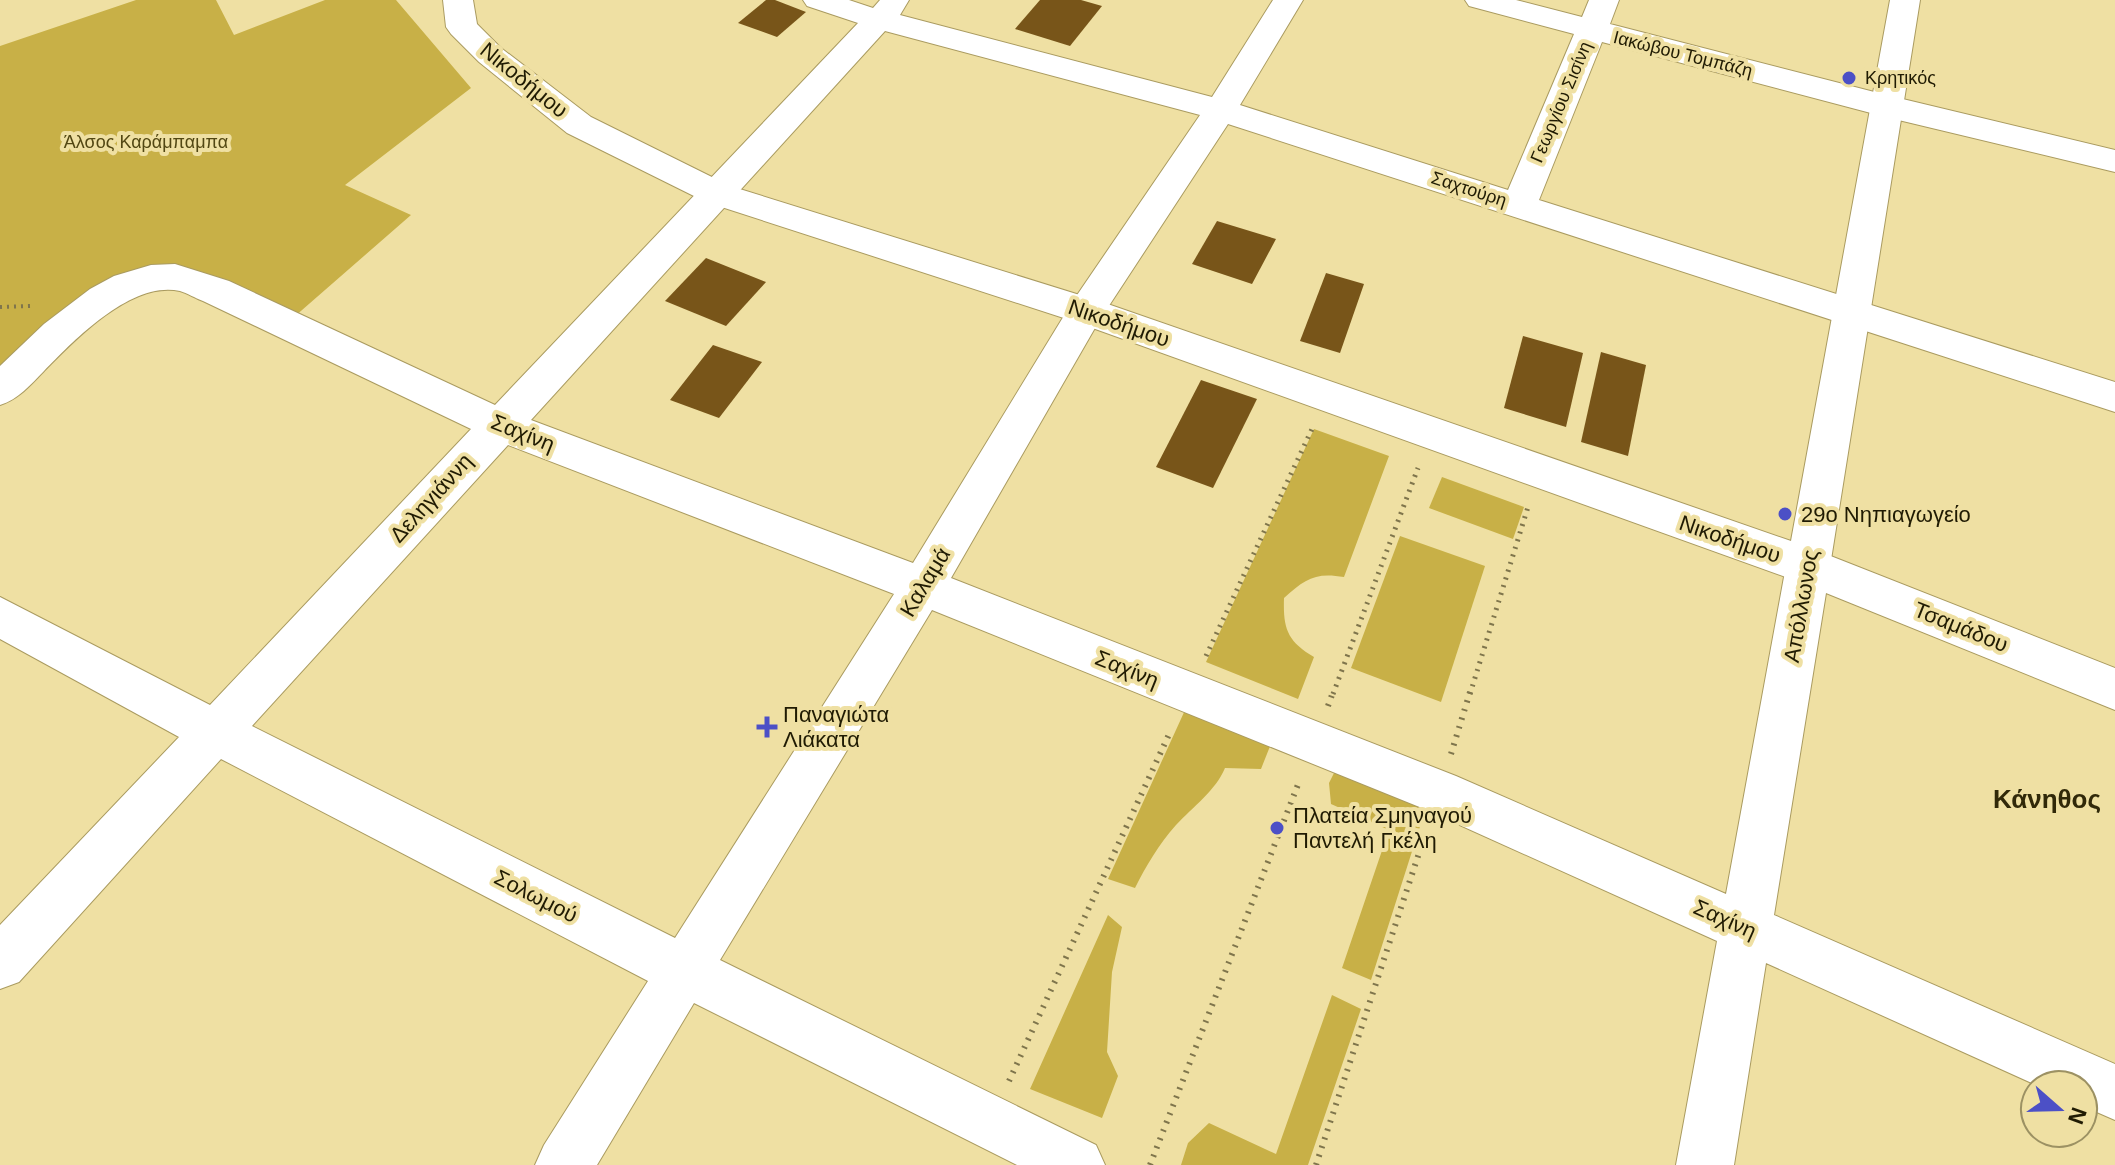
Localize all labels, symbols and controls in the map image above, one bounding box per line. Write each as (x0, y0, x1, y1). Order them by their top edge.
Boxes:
street label: Ιακώβου Τομπάζη (1611, 27, 1755, 81)
street label: Νικοδήμου (475, 37, 573, 123)
street label: Γεωργίου Σισίνη (1527, 39, 1595, 165)
place label: Κρητικός (1865, 68, 1936, 88)
marker: Κρητικός (1840, 69, 1858, 87)
park label: Άλσος Καράμπαμπα (64, 132, 228, 152)
street label: Σαχτούρη (1429, 167, 1509, 211)
street label: Νικοδήμου (1065, 294, 1173, 352)
street label: Σαχίνη (488, 409, 558, 457)
street label: Δεληγιάννη (385, 449, 477, 547)
place label: 29ο Νηπιαγωγείο (1801, 502, 1971, 527)
marker: 29ο Νηπιαγωγείο (1776, 505, 1794, 523)
street label: Νικοδήμου (1676, 510, 1784, 568)
street label: Καλαμά (895, 543, 955, 621)
street label: Απόλλωνος (1779, 548, 1823, 664)
street label: Τσαμάδου (1910, 597, 2012, 657)
street label: Σαχίνη (1092, 645, 1162, 693)
place label: Παναγιώτα Λιάκατα (783, 702, 889, 752)
marker: Παναγιώτα Λιάκατα (758, 718, 776, 736)
district label: Κάνηθος (1993, 784, 2101, 814)
place label: Πλατεία Σμηναγού Παντελή Γκέλη (1293, 803, 1472, 853)
marker: Πλατεία Σμηναγού Παντελή Γκέλη (1268, 819, 1286, 837)
street label: Σολωμού (490, 864, 582, 928)
street label: Σαχίνη (1690, 894, 1760, 944)
north arrow (2019, 1069, 2099, 1149)
text: N (2063, 1104, 2092, 1127)

